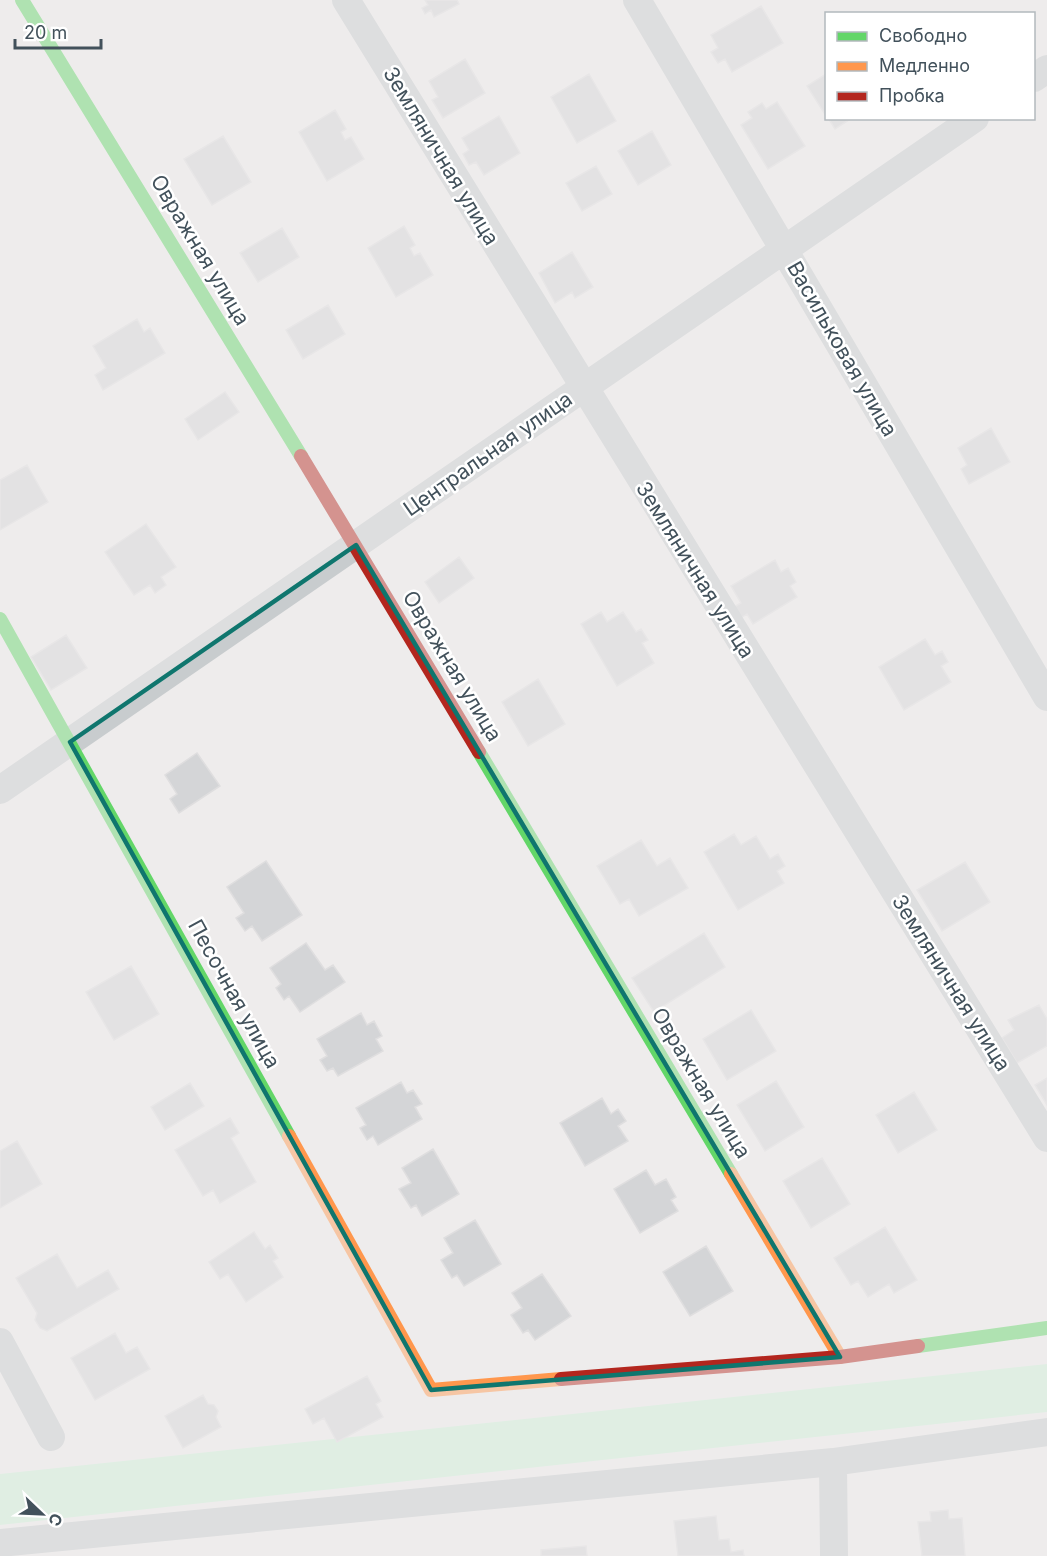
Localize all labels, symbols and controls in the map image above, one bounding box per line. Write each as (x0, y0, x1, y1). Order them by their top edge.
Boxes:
scale bar (15, 12, 100, 50)
legend (825, 12, 1035, 120)
text: 20 m (24, 22, 67, 43)
text: Свободно (879, 25, 967, 46)
text: Медленно (879, 55, 970, 76)
street label: Земляничная улица (378, 62, 505, 249)
text: Пробка (879, 85, 945, 106)
street label: Овражная улица (146, 170, 255, 330)
street label: Васильковая улица (782, 257, 903, 441)
street label: Центральная улица (399, 386, 577, 521)
street label: Земляничная улица (631, 477, 760, 663)
street label: Овражная улица (398, 586, 507, 746)
street label: Земляничная улица (887, 890, 1016, 1076)
street label: Песочная улица (183, 915, 286, 1073)
street label: Овражная улица (647, 1003, 756, 1163)
north arrow (12, 1484, 72, 1544)
text: С (44, 1511, 67, 1529)

